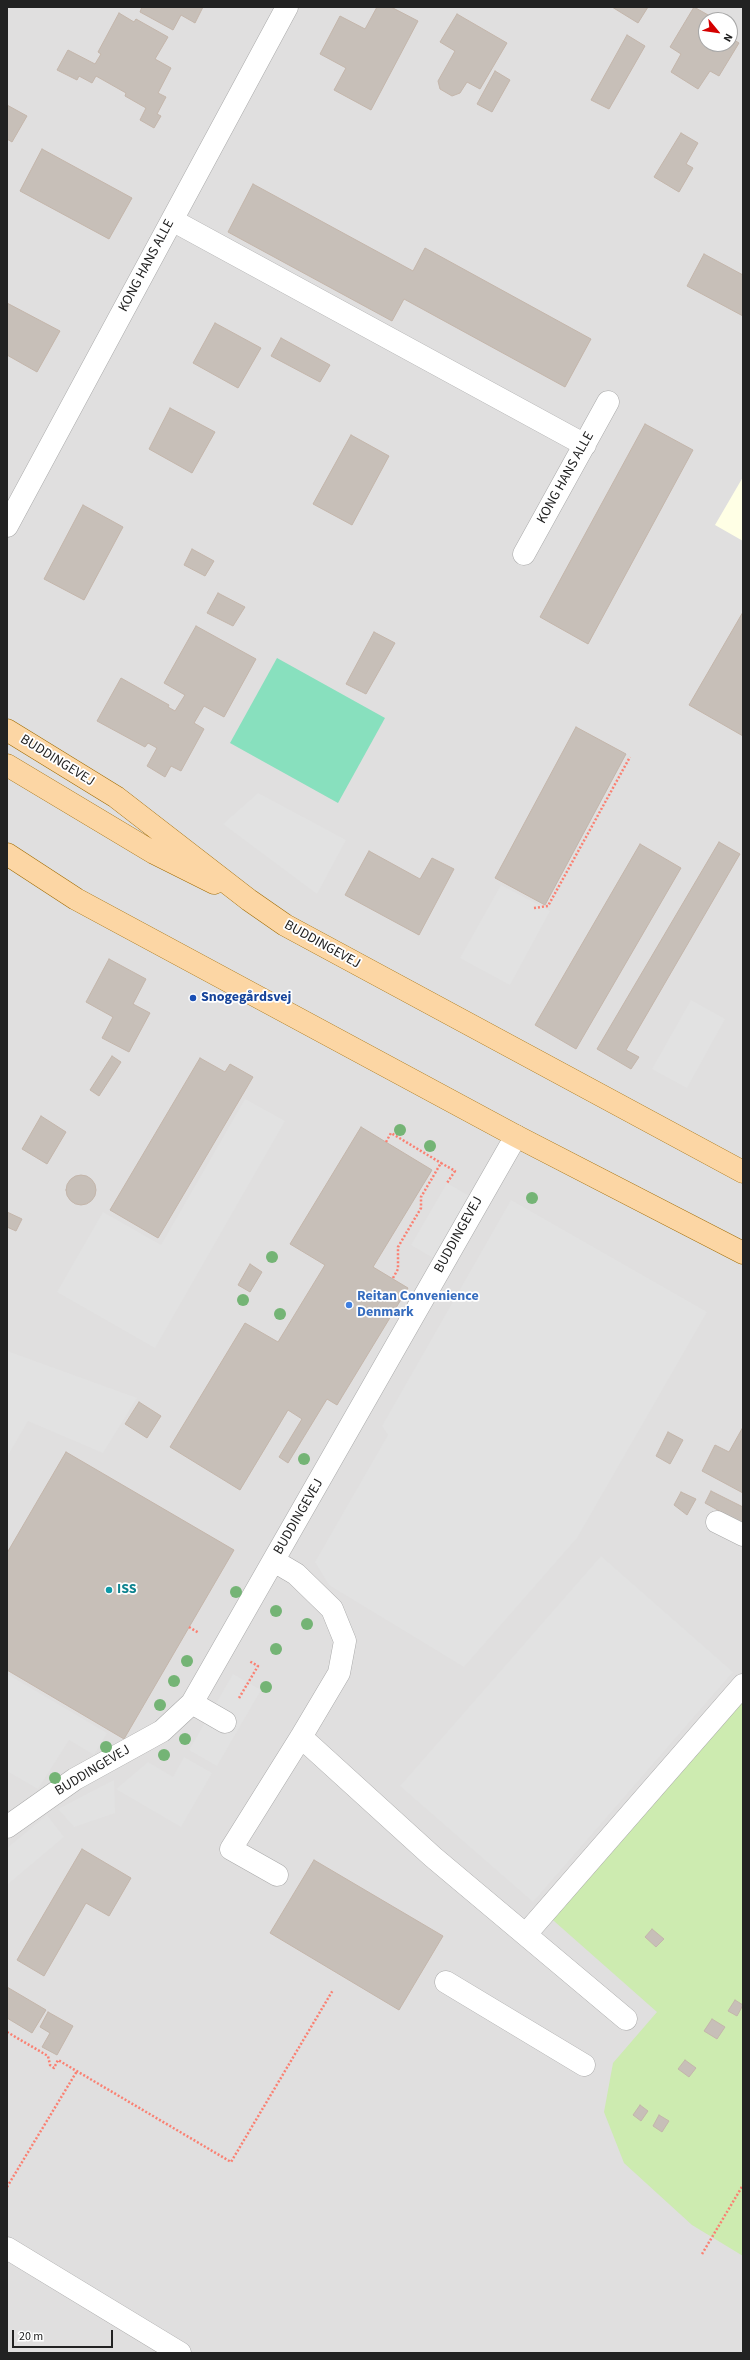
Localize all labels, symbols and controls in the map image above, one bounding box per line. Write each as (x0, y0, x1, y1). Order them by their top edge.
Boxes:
north arrow (698, 12, 738, 52)
text: N (720, 31, 736, 44)
street label: KONG HANS ALLE (116, 217, 178, 315)
street label: KONG HANS ALLE (534, 429, 598, 527)
street label: BUDDINGEVEJ (17, 731, 97, 791)
street label: BUDDINGEVEJ (281, 917, 363, 973)
place label: Snogegårdsvej (201, 990, 291, 1006)
marker: Snogegårdsvej (188, 993, 198, 1003)
street label: BUDDINGEVEJ (431, 1194, 487, 1276)
place label: Reitan Convenience Denmark (357, 1289, 479, 1322)
marker: Reitan Convenience Denmark (344, 1300, 354, 1310)
street label: BUDDINGEVEJ (271, 1476, 327, 1558)
place label: ISS (117, 1582, 137, 1598)
marker: ISS (104, 1585, 114, 1595)
street label: BUDDINGEVEJ (52, 1742, 134, 1800)
scale bar (14, 2322, 115, 2348)
text: 20 m (19, 2328, 43, 2345)

